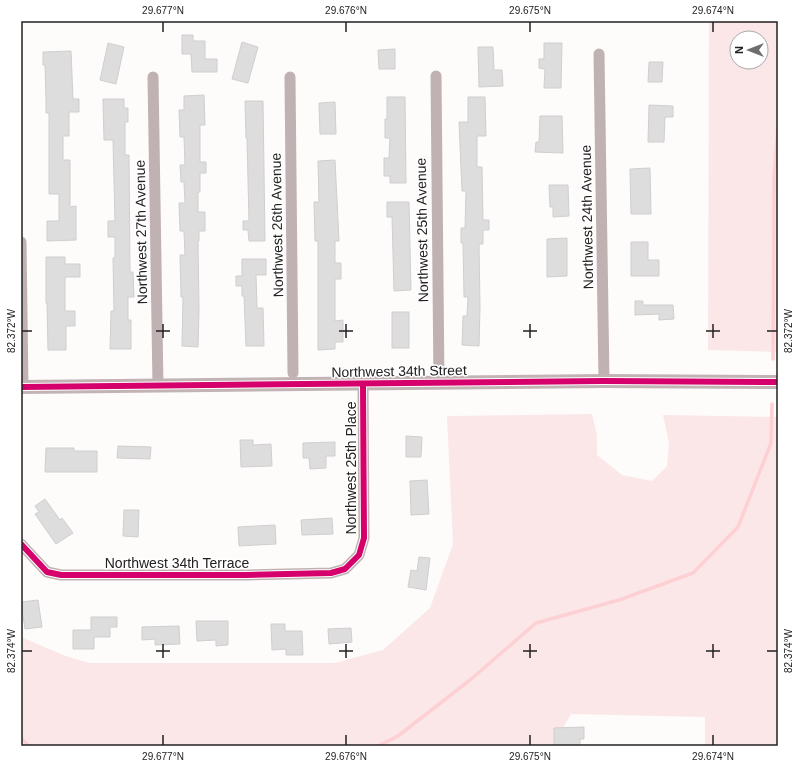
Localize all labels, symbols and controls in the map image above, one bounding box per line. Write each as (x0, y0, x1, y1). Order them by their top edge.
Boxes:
text: 29.677°N (142, 5, 184, 16)
text: 29.676°N (325, 5, 367, 16)
text: 29.675°N (509, 5, 551, 16)
text: 29.674°N (692, 5, 734, 16)
north arrow (729, 30, 769, 70)
text: N (733, 46, 745, 54)
street label: Northwest 24th Avenue (578, 144, 596, 289)
street label: Northwest 26th Avenue (268, 152, 286, 297)
street label: Northwest 25th Avenue (413, 157, 431, 302)
street label: Northwest 27th Avenue (132, 159, 150, 304)
text: 82.372°W (6, 308, 17, 353)
text: 82.372°W (783, 308, 794, 353)
street label: Northwest 34th Street (331, 362, 467, 380)
street label: Northwest 25th Place (343, 401, 359, 535)
street label: Northwest 34th Terrace (105, 555, 249, 571)
text: 82.374°W (6, 628, 17, 673)
text: 82.374°W (783, 628, 794, 673)
text: 29.677°N (142, 751, 184, 762)
text: 29.676°N (325, 751, 367, 762)
text: 29.675°N (509, 751, 551, 762)
text: 29.674°N (692, 751, 734, 762)

